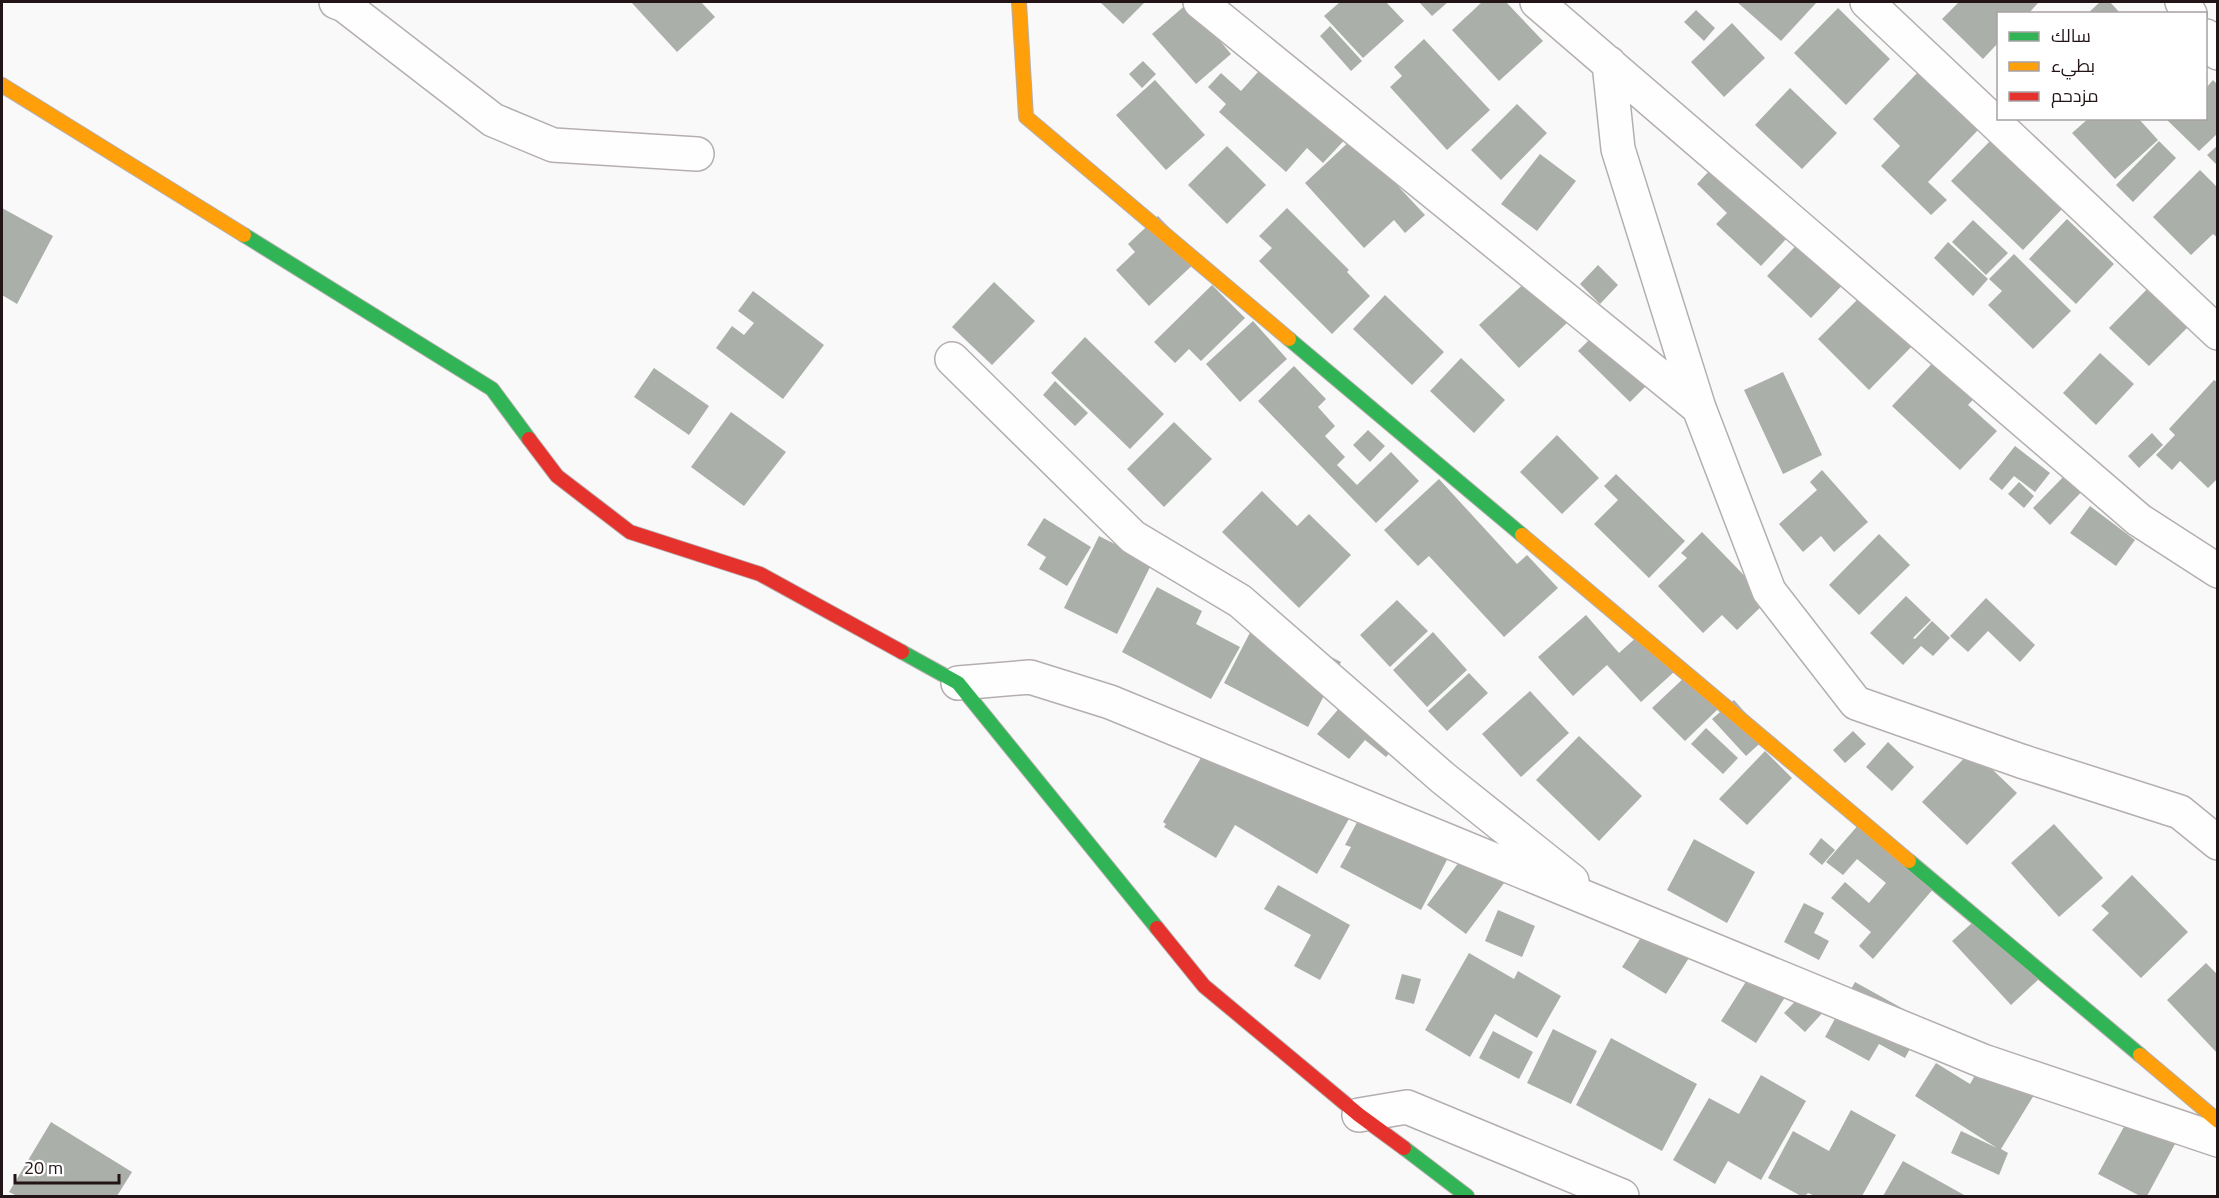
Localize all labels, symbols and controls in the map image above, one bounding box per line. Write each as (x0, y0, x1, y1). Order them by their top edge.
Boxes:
legend (1997, 12, 2207, 120)
text: سالك (2051, 22, 2091, 49)
text: بطيء (2051, 52, 2095, 80)
text: مزدحم (2051, 82, 2099, 109)
scale bar (15, 1147, 118, 1185)
text: 20 m (24, 1154, 63, 1181)

